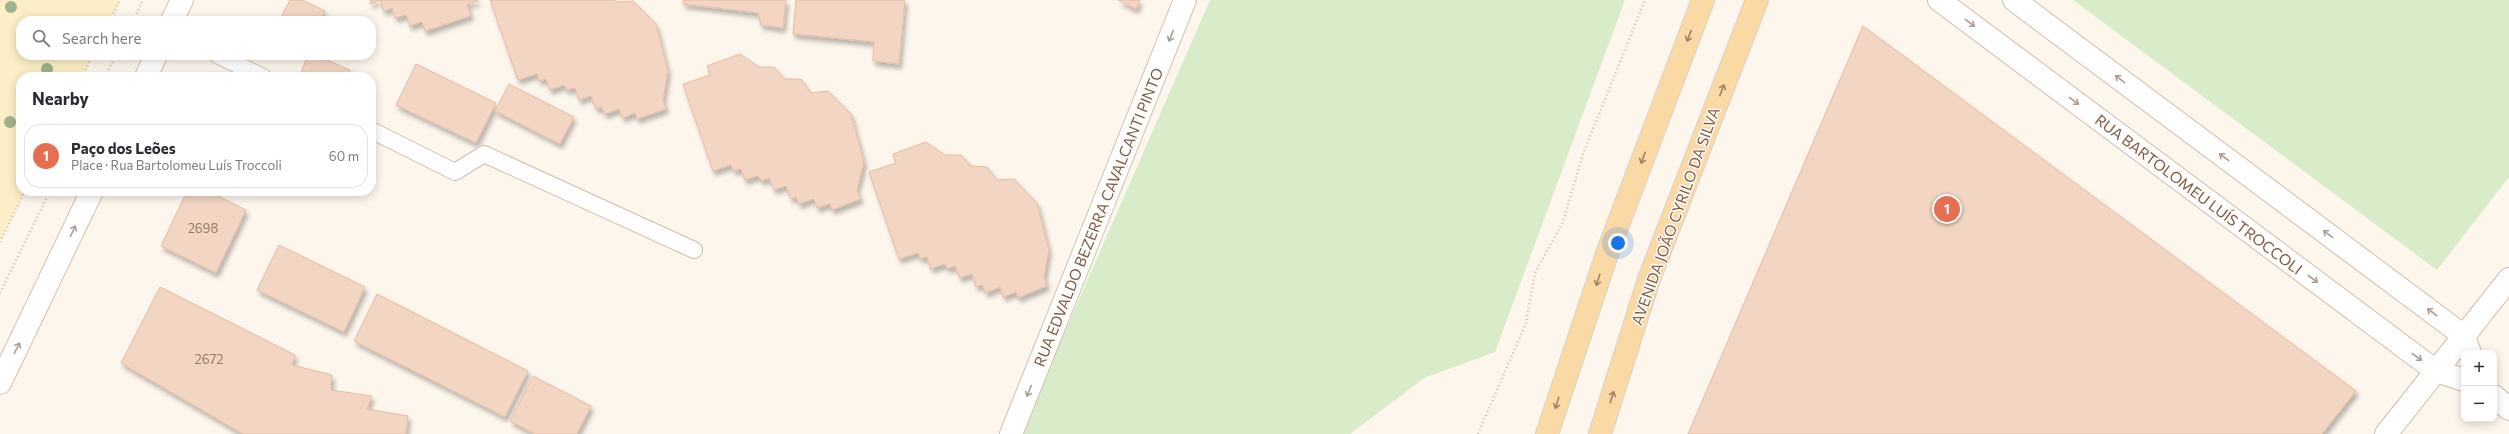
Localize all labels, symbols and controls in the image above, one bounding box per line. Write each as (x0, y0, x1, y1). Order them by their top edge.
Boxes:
search box (16, 16, 376, 60)
one-way arrow (1965, 19, 1976, 28)
icon: search (30, 27, 52, 49)
text: Search here (62, 29, 141, 47)
one-way arrow (1166, 30, 1174, 42)
one-way arrow (1685, 30, 1693, 42)
street label: RUA EDVALDO BEZERRA CAVALCANTI PINTO (1030, 65, 1166, 369)
one-way arrow (2115, 75, 2126, 83)
one-way arrow (1719, 85, 1727, 97)
text: Nearby (32, 88, 89, 109)
one-way arrow (2069, 97, 2080, 105)
street label: AVENIDA JOÃO CYRILO DA SILVA (1627, 105, 1723, 327)
street label: RUA BARTOLOMEU LUÍS TROCCOLI (2092, 109, 2307, 278)
text: Paço dos Leões (71, 139, 176, 157)
text: 1 (43, 148, 49, 164)
text: 60 m (329, 148, 359, 164)
one-way arrow (1638, 151, 1646, 163)
one-way arrow (2219, 152, 2230, 161)
text: Place · Rua Bartolomeu Luís Troccoli (71, 157, 282, 173)
pin: 1 (1934, 194, 1960, 224)
house number: 2698 (188, 220, 218, 236)
one-way arrow (70, 225, 77, 237)
one-way arrow (2323, 230, 2334, 239)
your location (1608, 233, 1628, 253)
one-way arrow (1594, 273, 1601, 286)
one-way arrow (2308, 275, 2319, 284)
one-way arrow (2427, 308, 2438, 316)
one-way arrow (14, 342, 22, 354)
map controls (2461, 350, 2497, 422)
button: + (2461, 350, 2497, 386)
house number: 2672 (194, 351, 224, 367)
one-way arrow (2412, 353, 2423, 361)
one-way arrow (1024, 384, 1032, 396)
button: − (2461, 386, 2497, 422)
one-way arrow (1608, 391, 1616, 403)
one-way arrow (1553, 397, 1560, 410)

